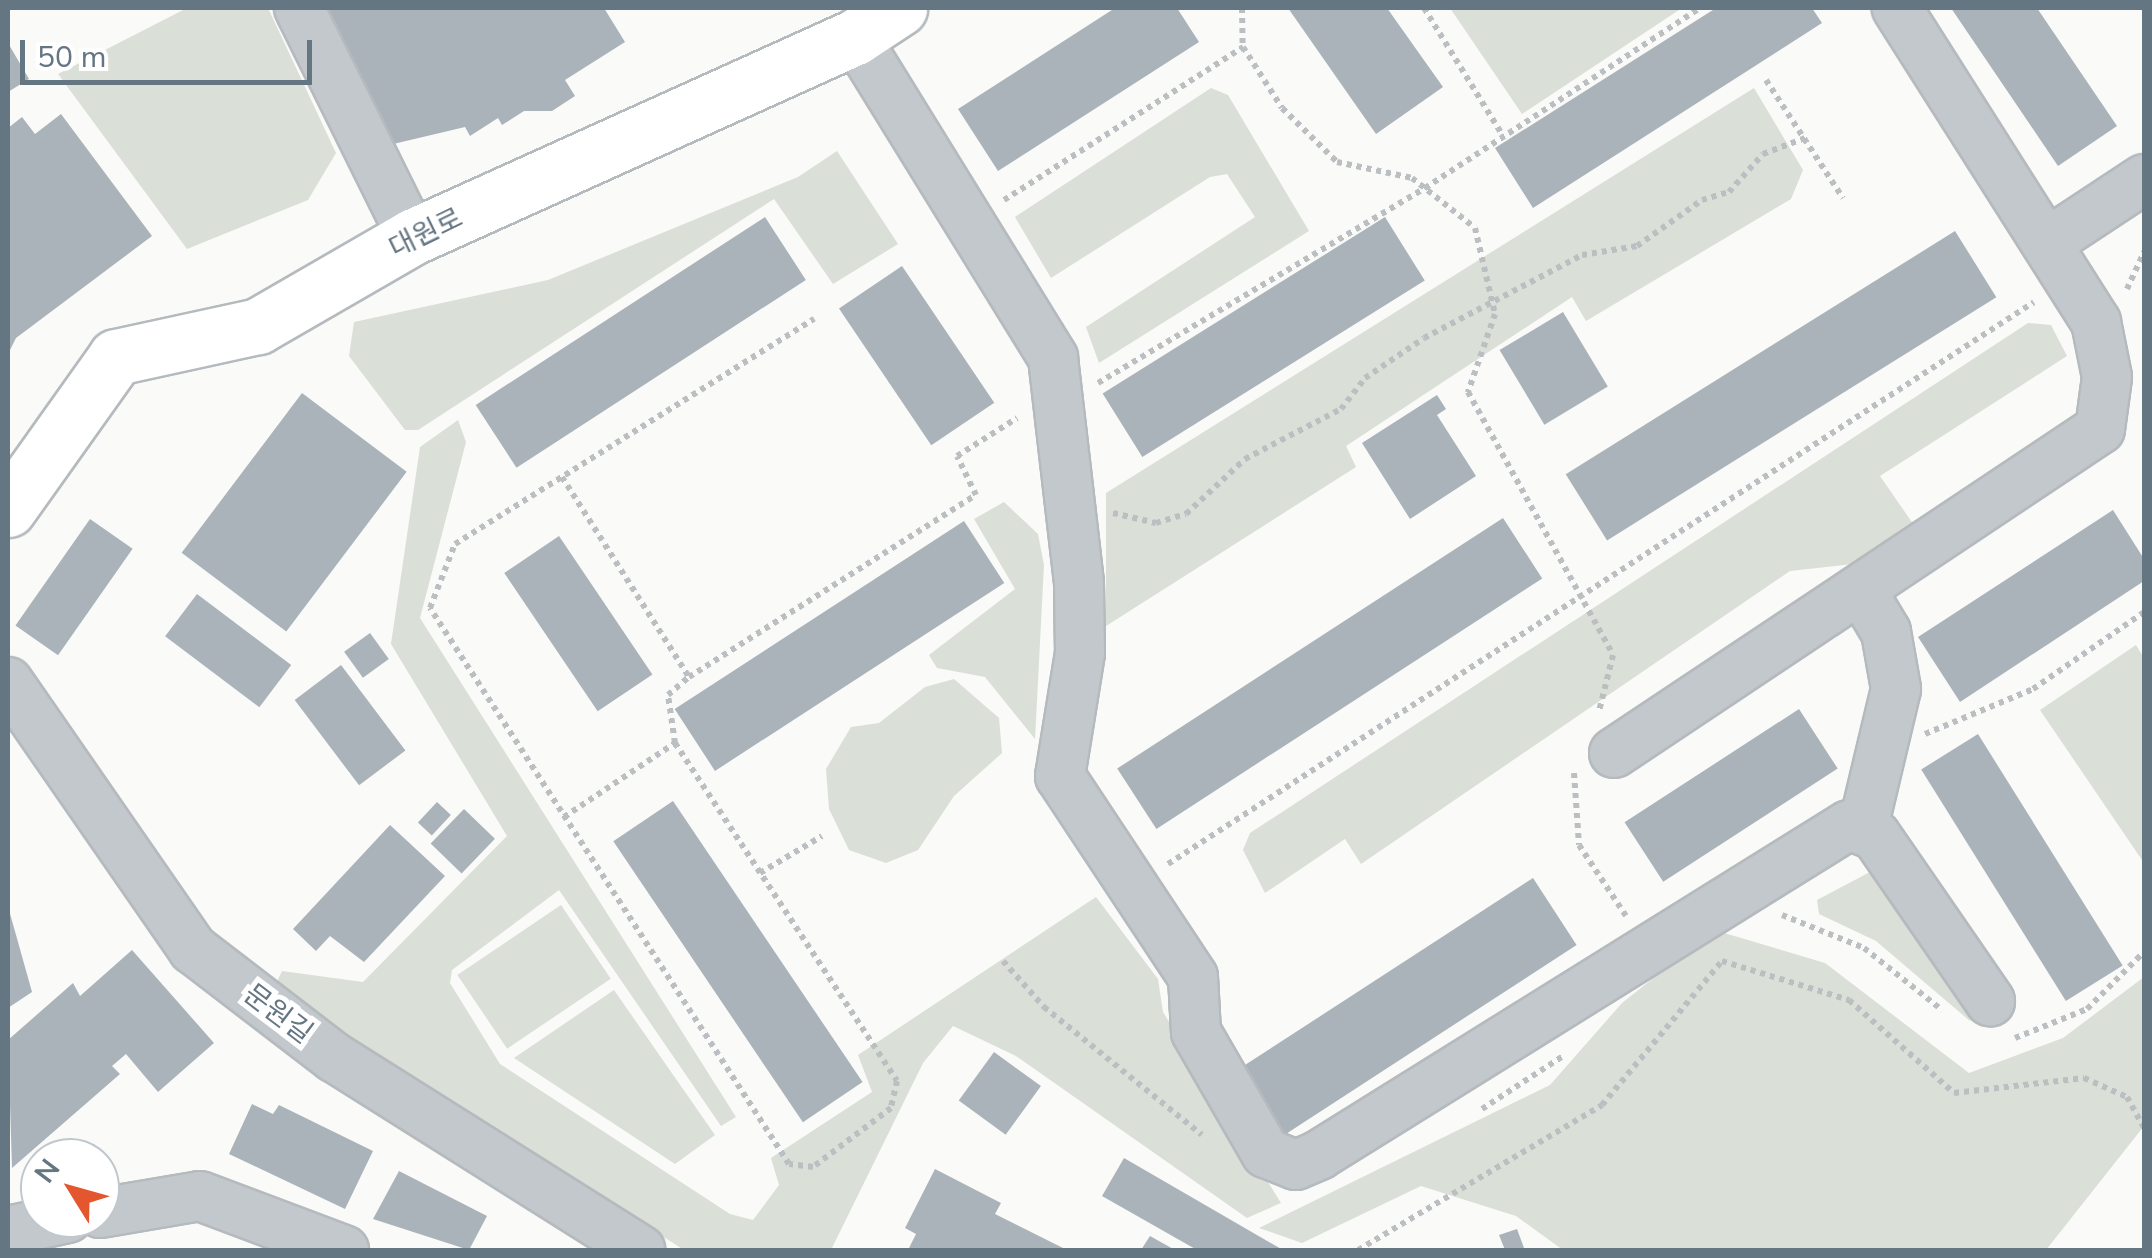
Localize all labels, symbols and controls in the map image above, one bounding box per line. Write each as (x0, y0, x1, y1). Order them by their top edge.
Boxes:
scale bar (25, 20, 318, 82)
text: 50 m (37, 37, 106, 78)
street label: 대원로 (384, 201, 468, 265)
street label: 문원길 (237, 977, 319, 1051)
north arrow (20, 1138, 120, 1238)
text: N (26, 1151, 69, 1191)

